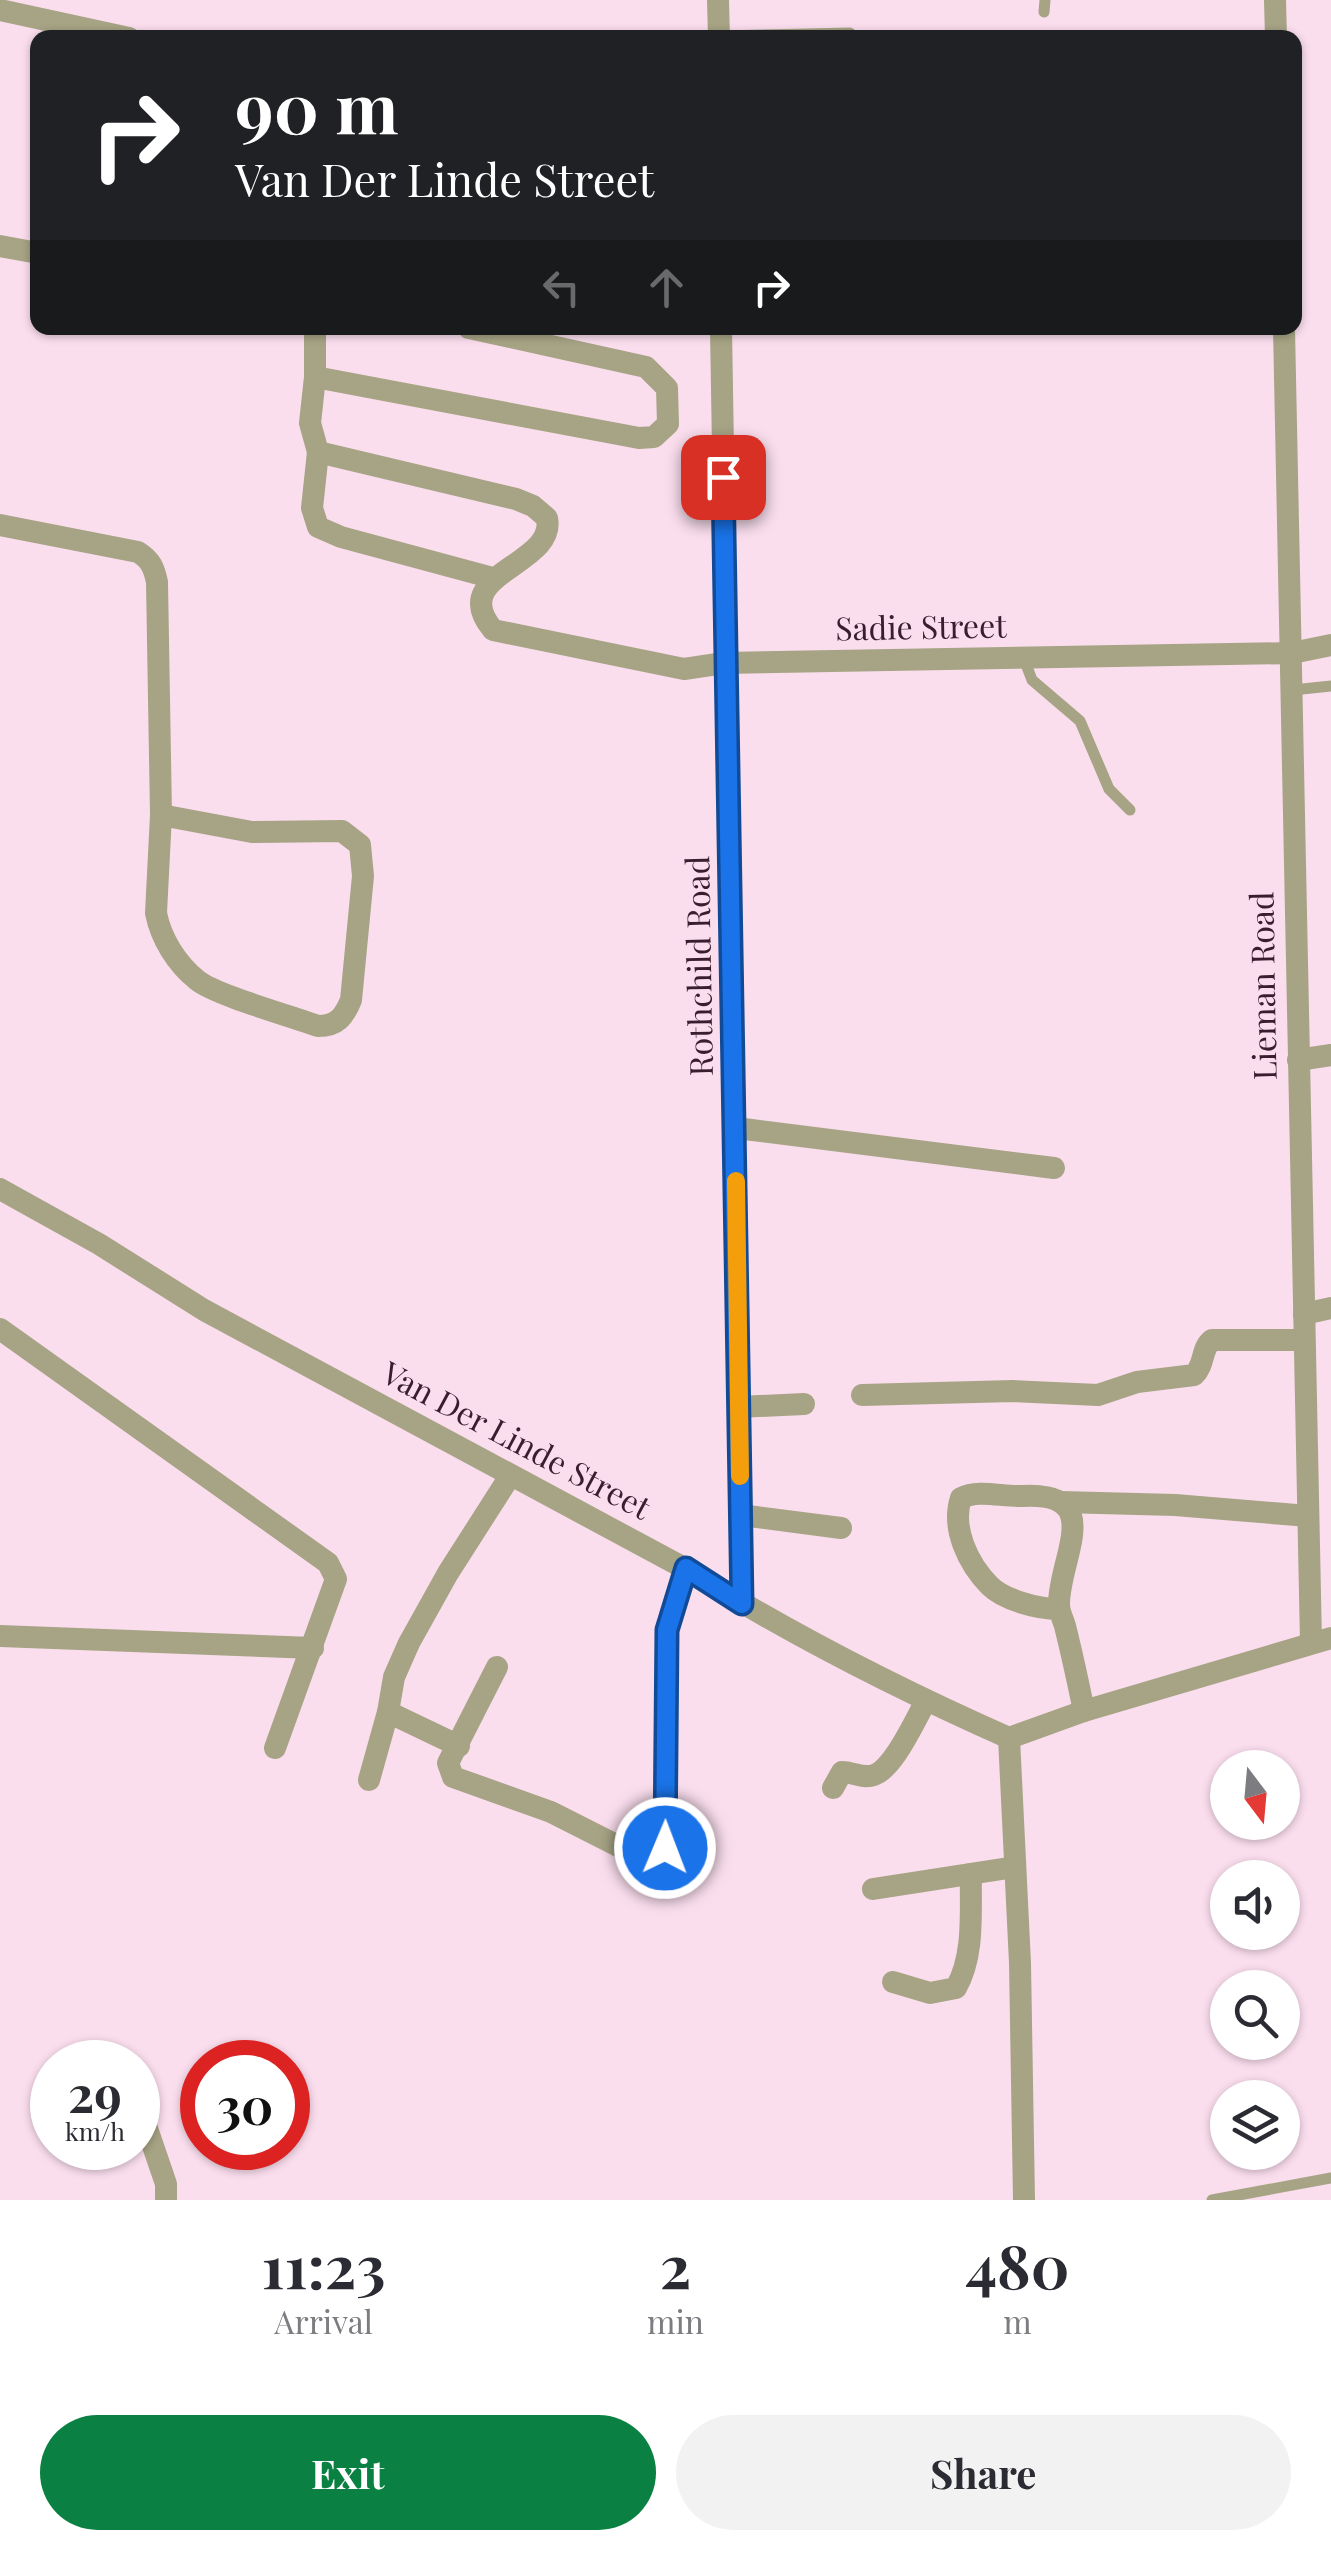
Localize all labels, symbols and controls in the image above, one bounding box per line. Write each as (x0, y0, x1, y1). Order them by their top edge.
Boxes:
text: 90 m (235, 58, 399, 152)
icon: right (70, 70, 200, 200)
text: Van Der Linde Street (235, 148, 654, 208)
icon: left (534, 260, 589, 315)
icon: ahead (639, 260, 694, 315)
icon: right (744, 260, 799, 315)
pin (681, 435, 766, 520)
icon: arrive (696, 450, 751, 505)
street label: Sadie Street (835, 602, 1008, 648)
street label: Rothchild Road (674, 856, 721, 1077)
street label: Lieman Road (1238, 891, 1285, 1081)
street label: Van Der Linde Street (375, 1349, 659, 1528)
north arrow (1210, 1750, 1300, 1840)
map controls (1210, 1750, 1300, 2170)
position arrow (613, 1796, 717, 1900)
button: sound (1210, 1860, 1300, 1950)
button: search (1210, 1970, 1300, 2060)
speed limit sign: 30 (180, 2040, 310, 2170)
text: 29 (68, 2059, 122, 2126)
button: layers (1210, 2080, 1300, 2170)
text: km/h (65, 2114, 125, 2147)
text: 11:23 (262, 2224, 386, 2304)
text: 2 (660, 2224, 691, 2304)
text: 480 (965, 2224, 1069, 2304)
text: Arrival (274, 2299, 373, 2342)
text: min (647, 2299, 704, 2342)
text: m (1003, 2299, 1032, 2342)
button: Exit (40, 2415, 656, 2530)
button: Share (676, 2415, 1291, 2530)

